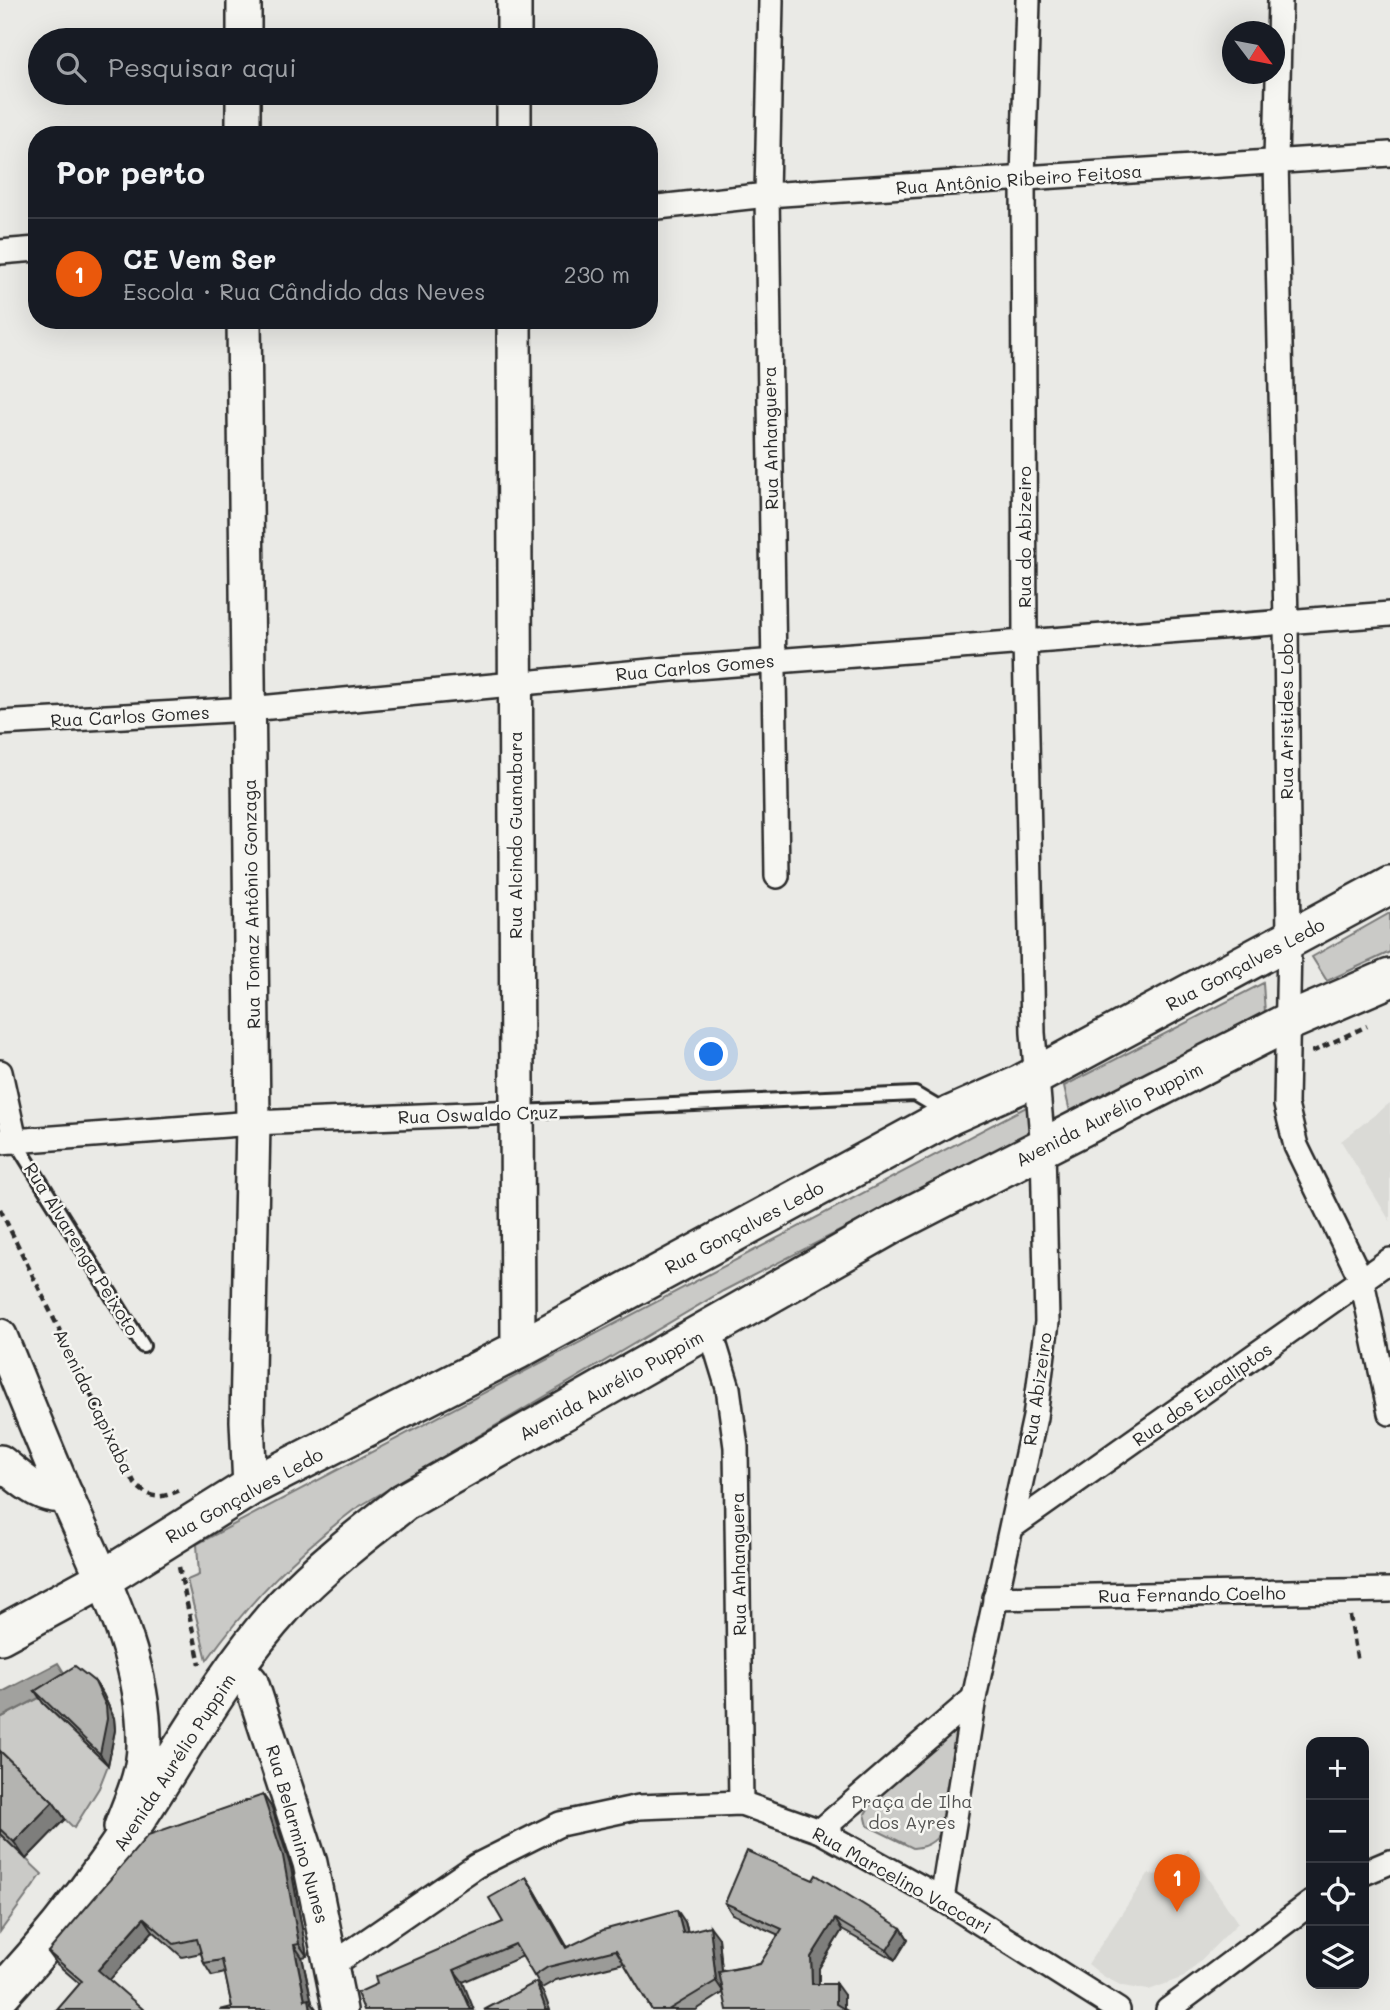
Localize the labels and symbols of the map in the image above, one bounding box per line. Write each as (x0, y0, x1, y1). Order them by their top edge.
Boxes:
north arrow (1222, 21, 1285, 84)
street label: Rua Antônio Ribeiro Feitosa (895, 158, 1143, 200)
street label: Rua Anhanguera (757, 366, 783, 510)
street label: Rua do Abizeiro (1012, 466, 1036, 608)
street label: Rua Aristides Lobo (1274, 632, 1298, 799)
street label: Rua Carlos Gomes (615, 648, 775, 686)
street label: Rua Carlos Gomes (50, 700, 210, 732)
street label: Rua Alcindo Guanabara (503, 731, 527, 939)
street label: Rua Tomaz Antônio Gonzaga (237, 779, 265, 1029)
street label: Rua Gonçalves Ledo (1161, 912, 1329, 1016)
your location (694, 1037, 728, 1071)
street label: Avenida Aurélio Puppim (1011, 1056, 1207, 1172)
street label: Rua Oswaldo Cruz (397, 1099, 559, 1129)
street label: Rua Alvarenga Peixoto (19, 1158, 145, 1340)
street label: Rua Gonçalves Ledo (660, 1175, 828, 1279)
street label: Avenida Capixaba (48, 1324, 140, 1478)
street label: Avenida Aurélio Puppim (515, 1324, 707, 1446)
street label: Rua Abizeiro (1017, 1330, 1057, 1447)
street label: Rua dos Eucaliptos (1127, 1337, 1277, 1451)
street label: Rua Gonçalves Ledo (161, 1442, 327, 1548)
street label: Rua Anhanguera (725, 1492, 751, 1636)
street label: Rua Fernando Coelho (1098, 1580, 1286, 1608)
street label: Avenida Aurélio Puppim (108, 1669, 240, 1855)
street label: Rua Belarmino Nunes (261, 1742, 335, 1926)
park label: Praça de Ilha dos Ayres (852, 1789, 972, 1834)
street label: Rua Marcelino Vaccari (808, 1821, 996, 1939)
pin: 1 (1154, 1854, 1200, 1912)

